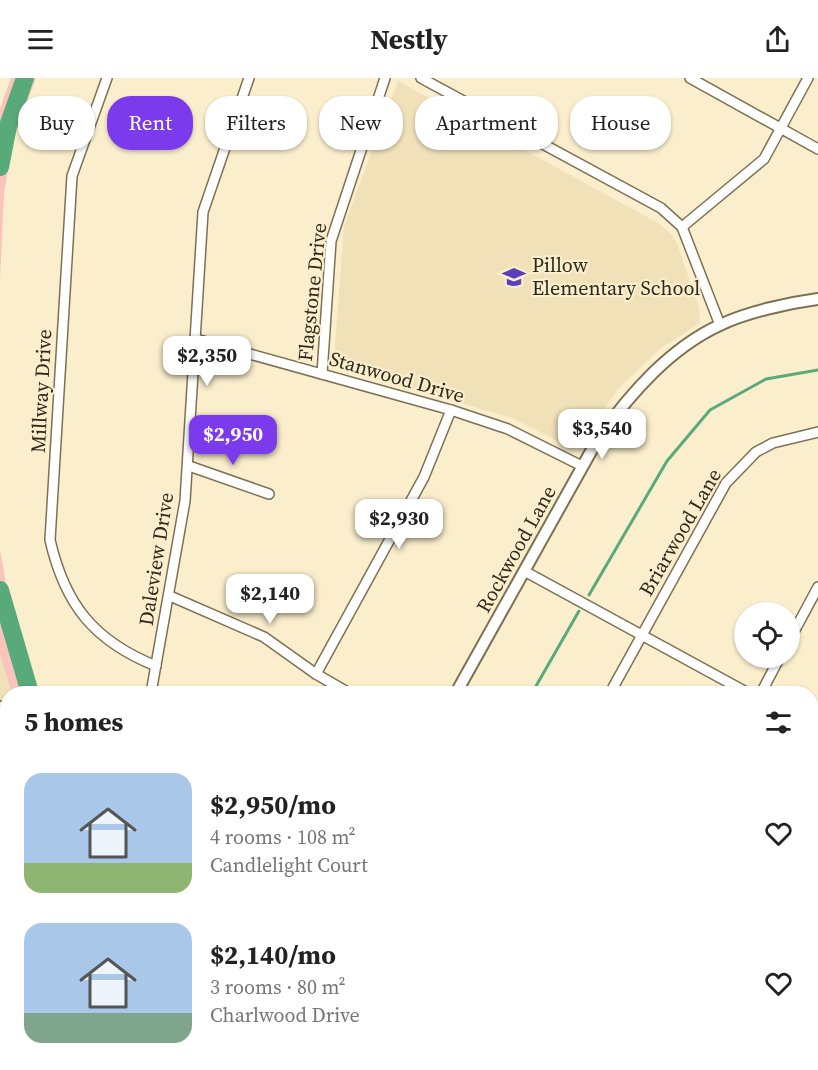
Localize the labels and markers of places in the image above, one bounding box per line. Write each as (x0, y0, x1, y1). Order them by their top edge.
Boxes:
place label: Pillow Elementary School (532, 251, 700, 302)
school or university icon: Pillow Elementary School (501, 264, 527, 290)
pin: $2,350 (158, 336, 256, 387)
pin: $3,540 (553, 409, 651, 460)
pin: $2,950 (184, 415, 282, 466)
pin: $2,930 (350, 499, 448, 550)
pin: $2,140 (221, 574, 319, 625)

